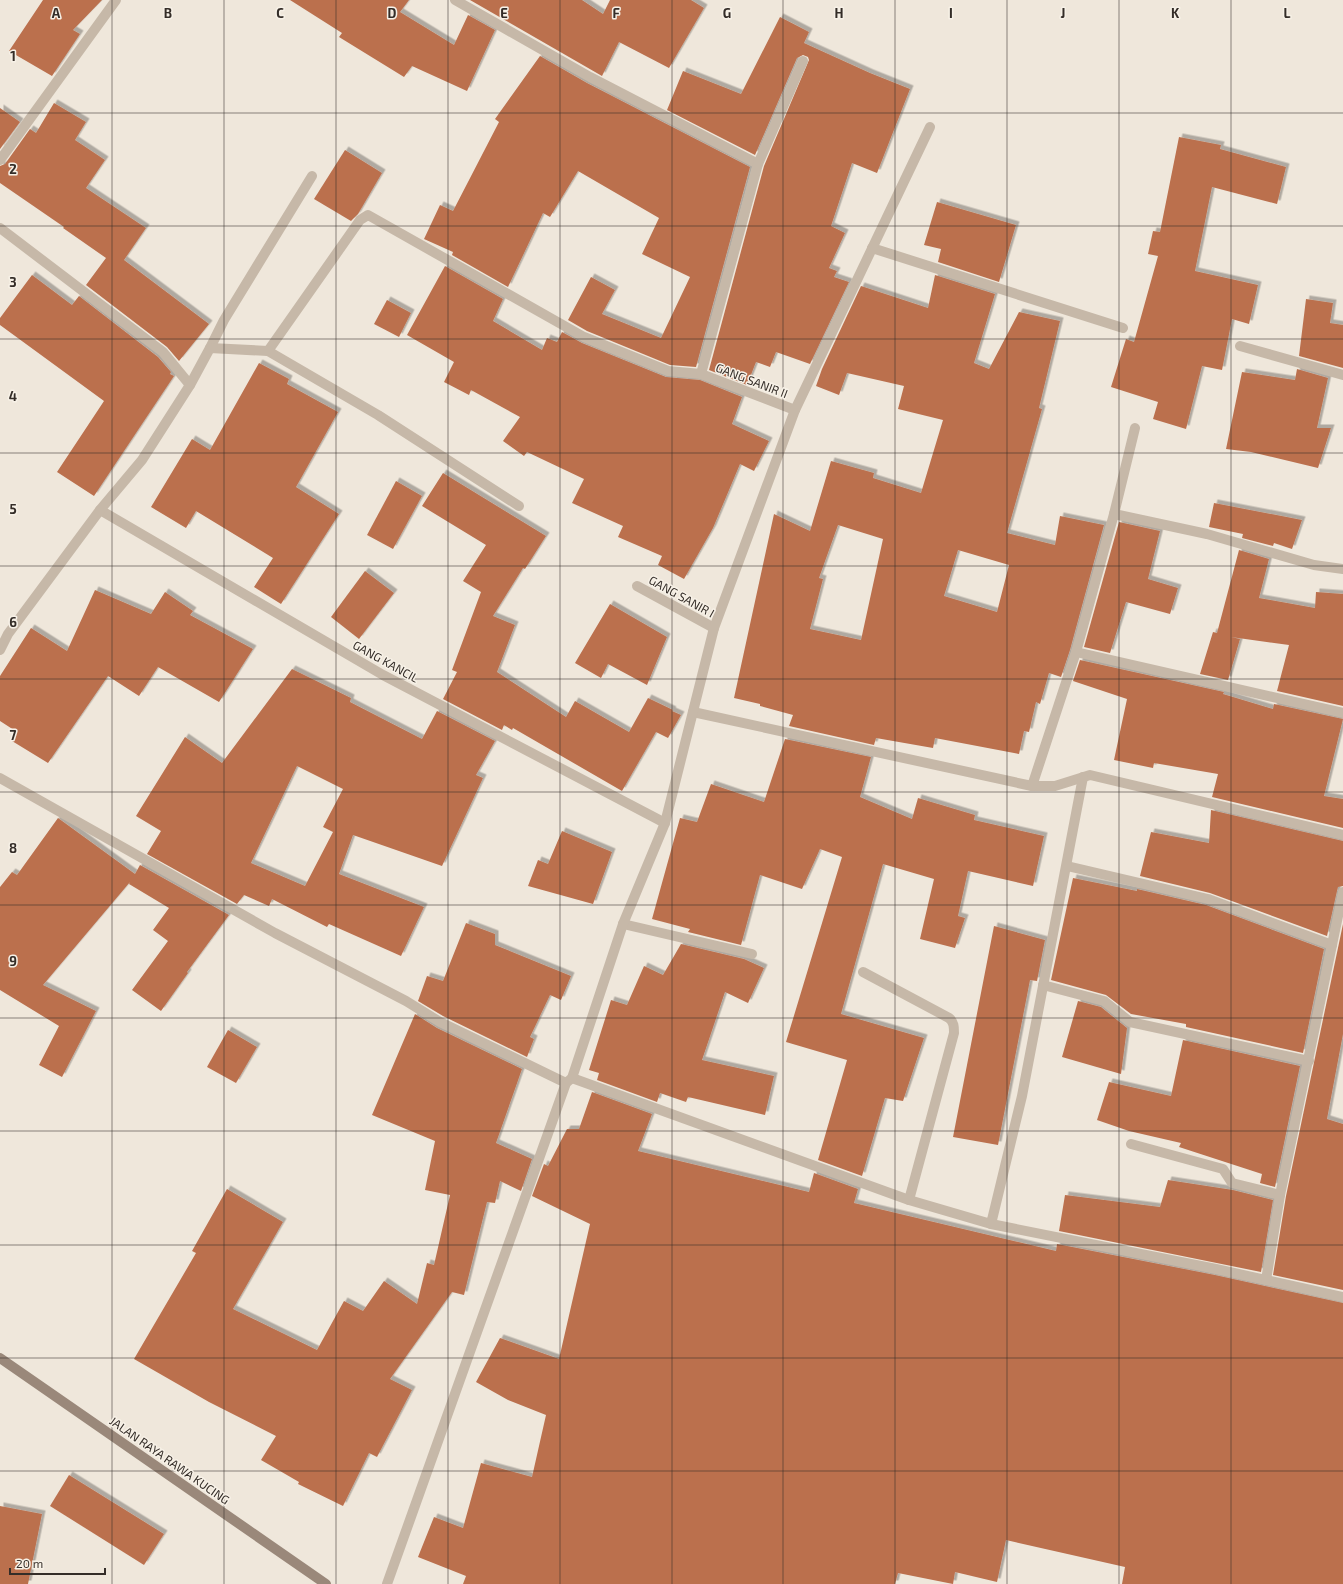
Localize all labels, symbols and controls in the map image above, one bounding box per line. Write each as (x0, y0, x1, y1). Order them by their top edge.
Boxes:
text: A (52, 5, 61, 21)
text: B (164, 5, 172, 21)
text: C (276, 5, 284, 21)
text: D (388, 5, 397, 21)
text: E (500, 5, 508, 21)
text: F (612, 5, 620, 21)
text: G (723, 5, 731, 21)
text: H (835, 5, 844, 21)
text: I (949, 5, 953, 21)
text: J (1061, 5, 1065, 21)
text: K (1171, 5, 1180, 21)
text: L (1284, 5, 1291, 21)
text: 1 (10, 48, 16, 64)
text: 2 (9, 161, 17, 177)
text: 3 (9, 274, 17, 290)
street label: GANG SANIR II (714, 360, 790, 400)
text: 4 (9, 388, 17, 404)
text: 5 (9, 501, 17, 517)
street label: GANG SANIR I (647, 572, 717, 620)
text: 6 (9, 614, 17, 630)
street label: GANG KANCIL (351, 637, 421, 685)
text: 7 (10, 727, 17, 743)
text: 8 (9, 840, 17, 856)
text: 9 (9, 953, 17, 969)
street label: JALAN RAYA RAWA KUCING (107, 1413, 233, 1507)
scale bar (10, 1550, 105, 1576)
text: 20 m (16, 1556, 43, 1570)

